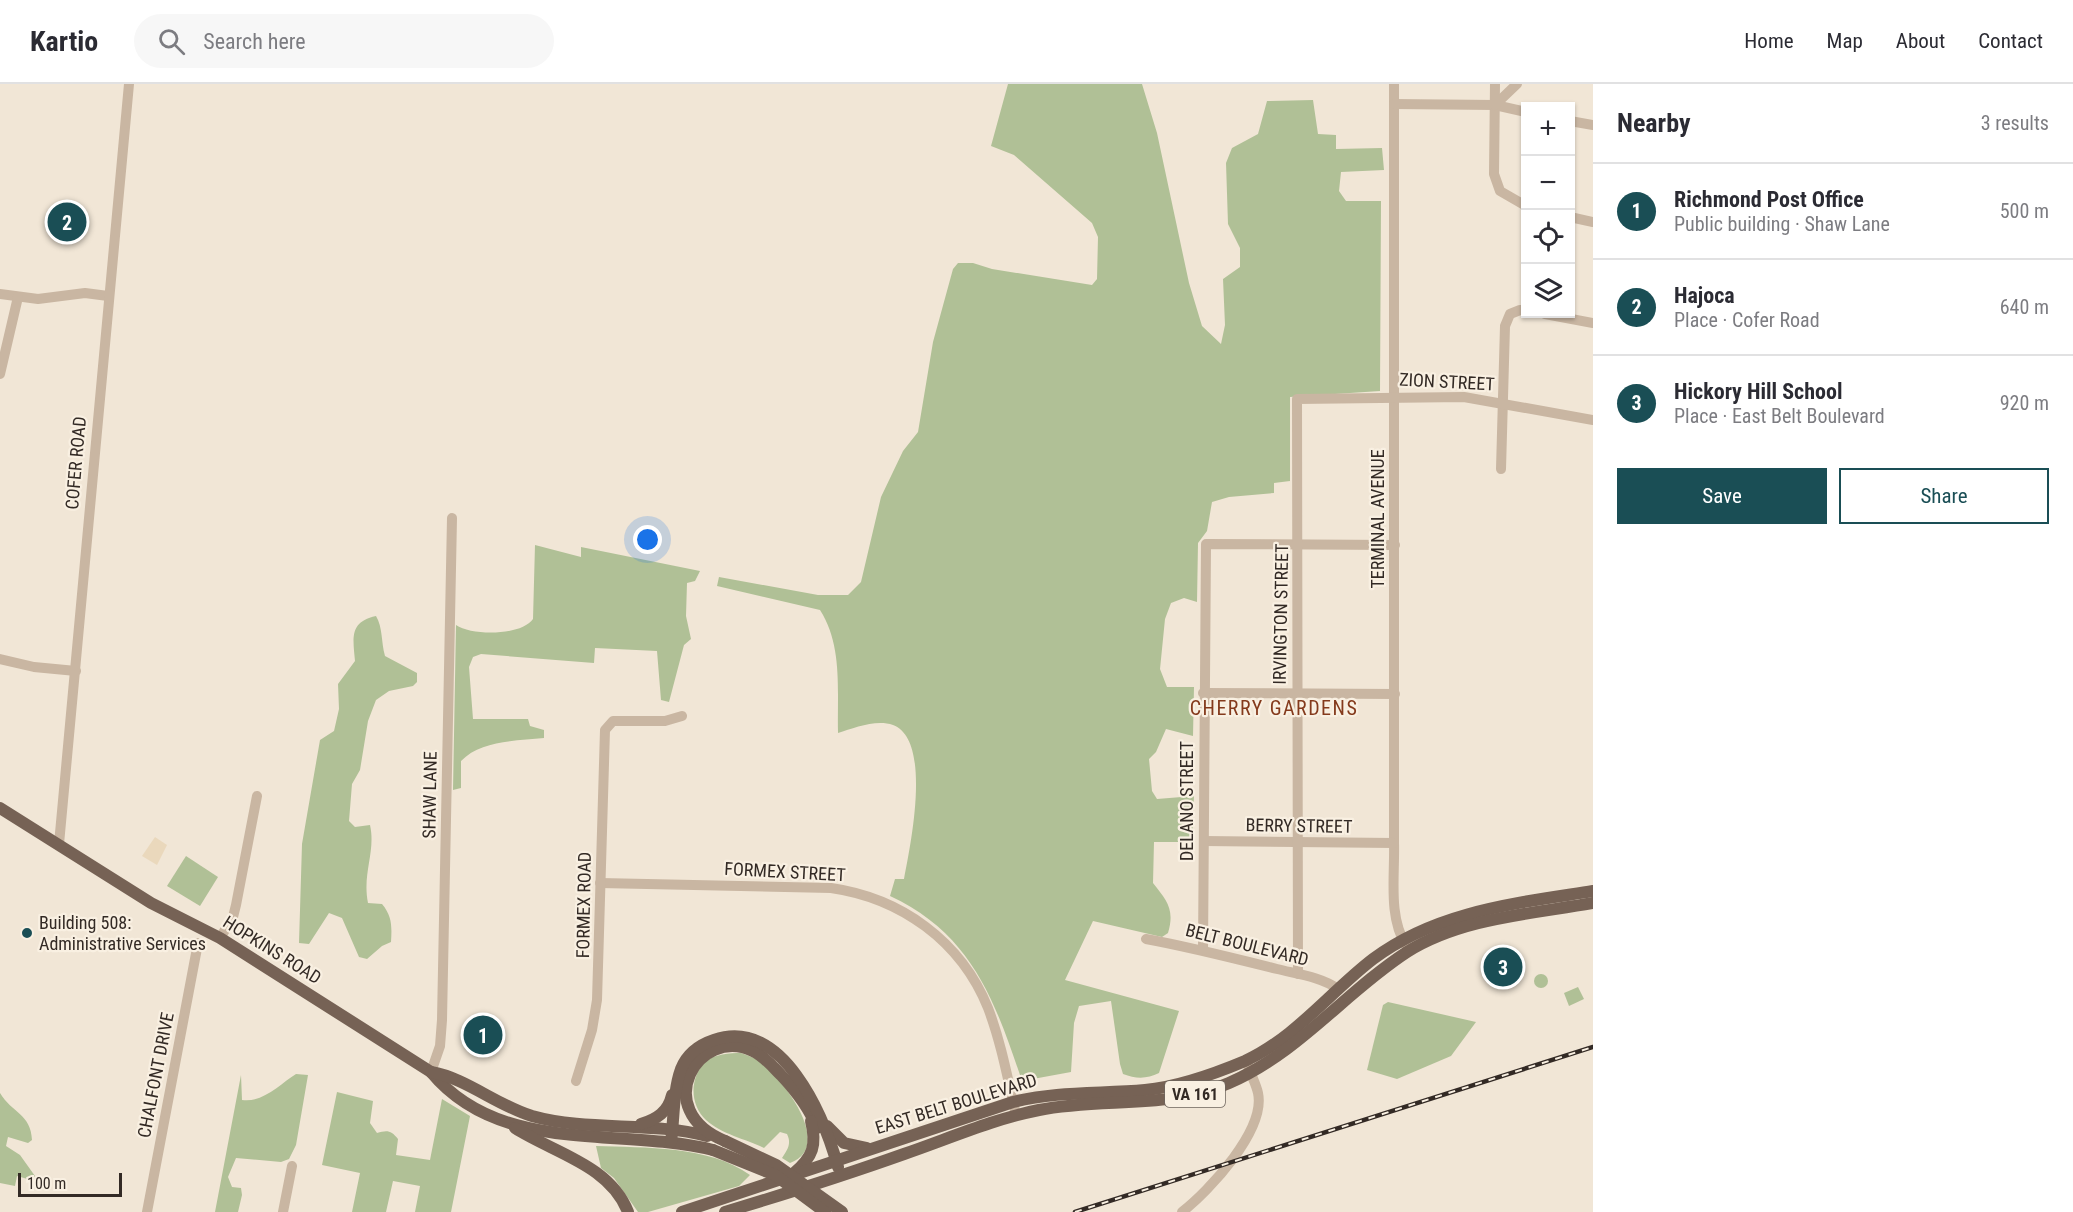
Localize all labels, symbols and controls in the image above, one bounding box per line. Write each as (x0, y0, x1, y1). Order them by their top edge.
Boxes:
search box (134, 14, 554, 68)
text: Kartio (30, 25, 98, 58)
icon: search (155, 25, 188, 58)
text: Search here (203, 29, 306, 54)
text: Home (1744, 29, 1794, 53)
text: Map (1827, 29, 1863, 53)
text: About (1896, 29, 1945, 53)
text: Contact (1978, 29, 2043, 53)
map controls (1521, 102, 1575, 318)
button: + (1521, 102, 1575, 156)
text: Nearby (1617, 108, 1691, 138)
text: 3 results (1981, 111, 2049, 135)
button: − (1521, 156, 1575, 210)
text: Richmond Post Office (1674, 187, 1864, 212)
text: 1 (1631, 199, 1642, 223)
text: 500 m (2000, 199, 2049, 223)
pin: 2 (48, 200, 86, 244)
button: locate (1521, 210, 1575, 264)
text: Public building · Shaw Lane (1674, 212, 1890, 236)
button: layers (1521, 264, 1575, 318)
text: Hajoca (1674, 283, 1735, 308)
text: 2 (1631, 295, 1642, 319)
text: 640 m (2000, 295, 2049, 319)
text: Place · Cofer Road (1674, 308, 1820, 332)
street label: ZION STREET (1399, 369, 1495, 394)
text: Hickory Hill School (1674, 379, 1842, 404)
text: 3 (1631, 391, 1642, 415)
text: 920 m (2000, 391, 2049, 415)
text: Place · East Belt Boulevard (1674, 404, 1885, 428)
street label: COFER ROAD (61, 416, 90, 510)
street label: TERMINAL AVENUE (1367, 449, 1388, 589)
button: Save (1617, 468, 1827, 524)
button: Share (1839, 468, 2049, 524)
your location (633, 525, 662, 554)
street label: IRVINGTON STREET (1269, 543, 1292, 685)
district label: CHERRY GARDENS (1190, 696, 1358, 720)
street label: DELANO STREET (1176, 741, 1197, 861)
street label: SHAW LANE (418, 751, 441, 839)
street label: BERRY STREET (1245, 814, 1353, 837)
street label: FORMEX ROAD (572, 852, 595, 958)
street label: FORMEX STREET (724, 858, 846, 885)
street label: HOPKINS ROAD (219, 911, 325, 988)
place label: Building 508: Administrative Services (39, 912, 206, 954)
street label: BELT BOULEVARD (1183, 919, 1311, 970)
marker: Building 508: Administrative Services (20, 926, 34, 940)
pin: 3 (1484, 944, 1522, 990)
street label: CHALFONT DRIVE (133, 1010, 178, 1139)
pin: 1 (464, 1012, 502, 1058)
street label: EAST BELT BOULEVARD (873, 1069, 1039, 1138)
road number: VA 161 (1165, 1081, 1225, 1107)
scale bar (18, 1170, 122, 1198)
text: 100 m (27, 1174, 66, 1193)

